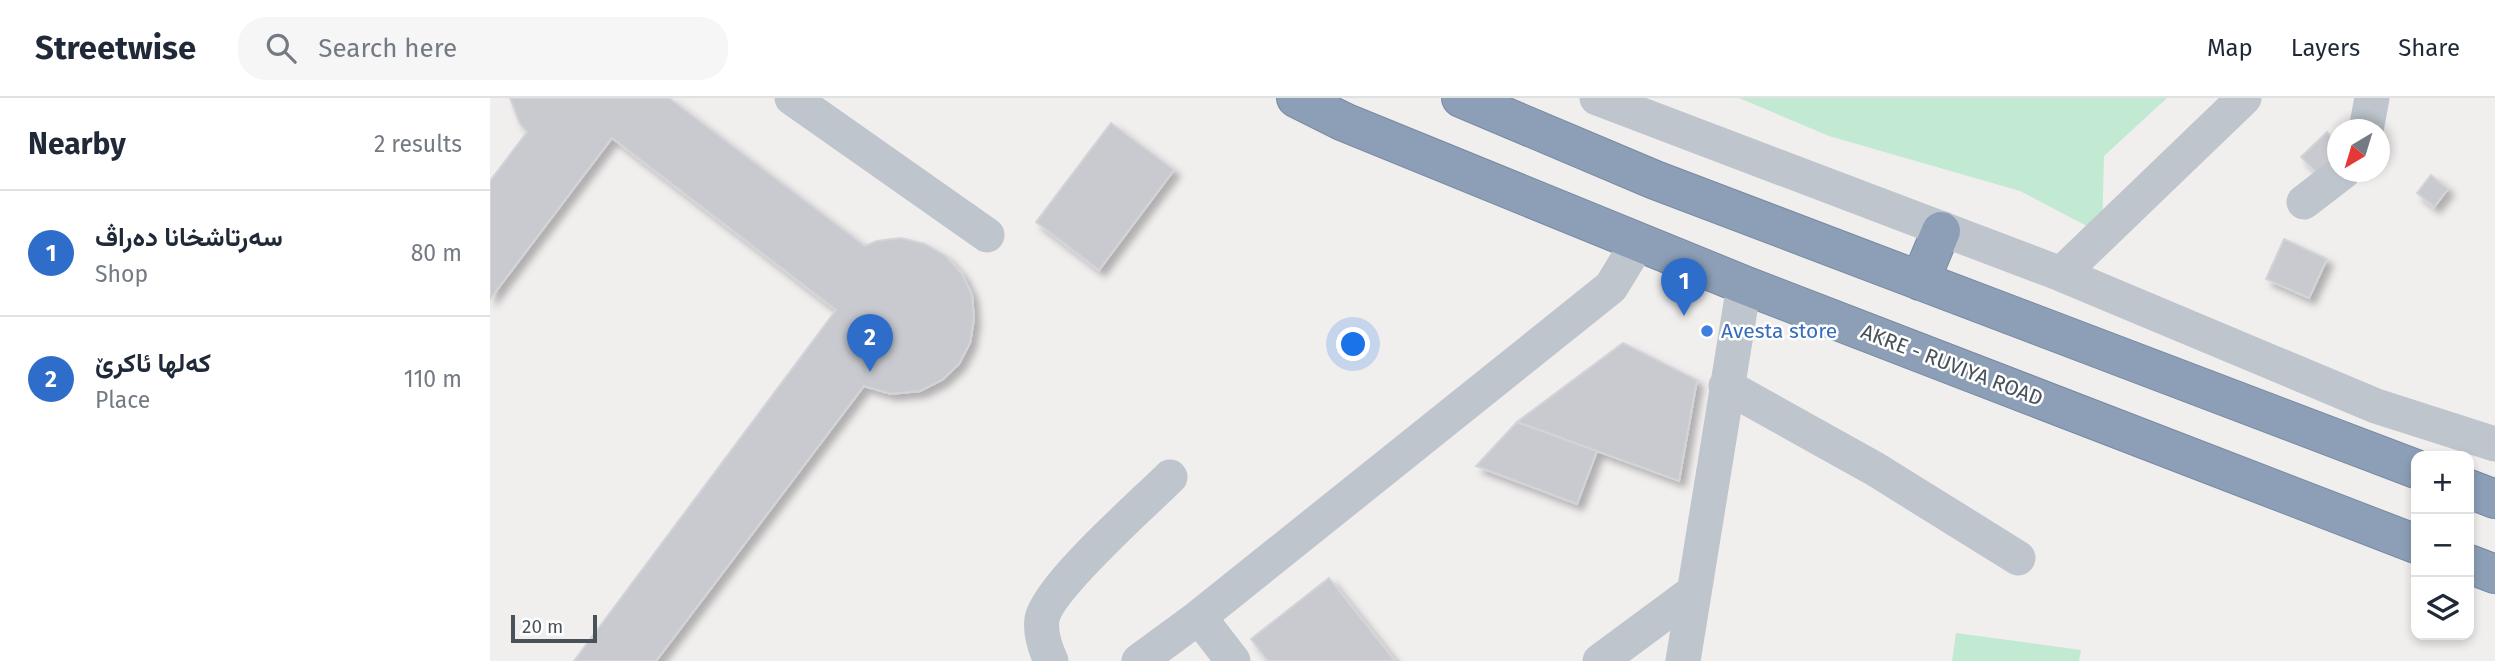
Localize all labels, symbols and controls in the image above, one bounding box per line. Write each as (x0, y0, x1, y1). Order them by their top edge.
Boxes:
search box (238, 17, 728, 80)
text: Streetwise (35, 28, 196, 68)
icon: search (262, 29, 300, 67)
text: Search here (318, 33, 457, 64)
text: Map (2207, 34, 2253, 62)
text: Layers (2291, 34, 2360, 62)
text: Share (2398, 34, 2460, 62)
north arrow (2327, 119, 2390, 182)
text: Nearby (28, 126, 126, 162)
text: 2 results (374, 130, 462, 158)
text: سەرتاشخانا دەراڤ (95, 222, 283, 253)
text: 1 (46, 239, 56, 267)
text: 80 m (411, 239, 462, 267)
pin: 1 (1661, 258, 1707, 316)
text: Shop (95, 260, 148, 288)
pin: 2 (847, 314, 893, 372)
place label: Avesta store (1721, 318, 1837, 344)
street label: AKRE - RUVIYA ROAD (1857, 318, 2047, 412)
marker: Avesta store (1699, 323, 1715, 339)
your location (1336, 327, 1370, 361)
text: کەلها ئاکرێ (95, 348, 211, 379)
text: 2 (45, 365, 57, 393)
text: 110 m (404, 365, 462, 393)
text: Place (95, 386, 150, 414)
map controls (2411, 451, 2474, 640)
button: + (2411, 451, 2474, 514)
button: − (2411, 514, 2474, 577)
button: layers (2411, 577, 2474, 640)
scale bar (511, 612, 597, 644)
text: 20 m (522, 615, 563, 638)

